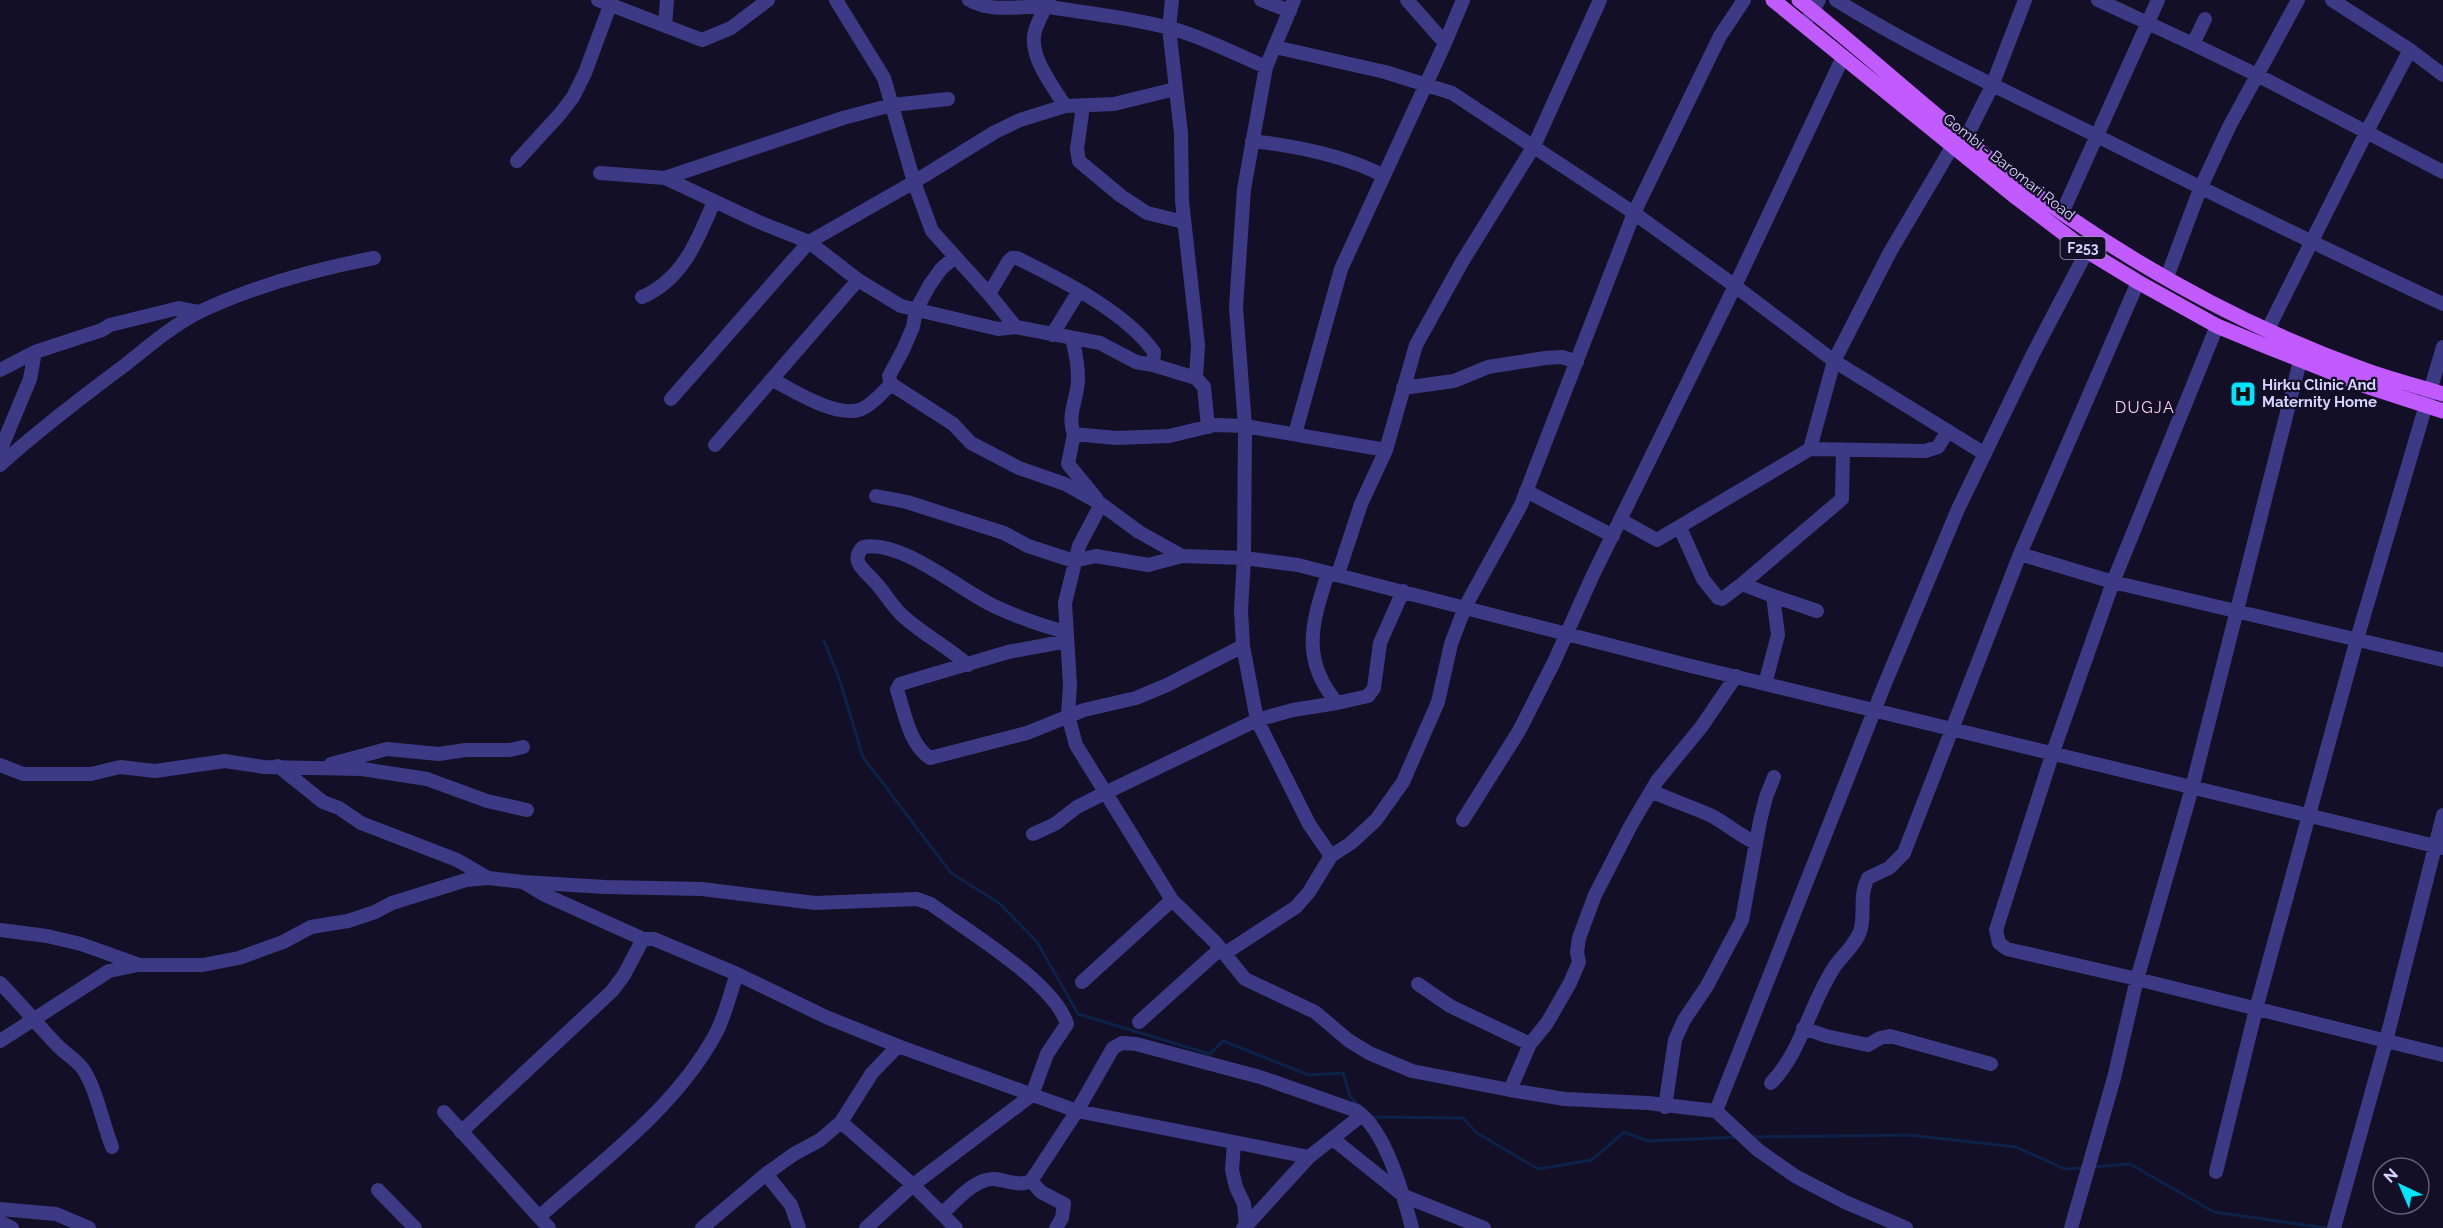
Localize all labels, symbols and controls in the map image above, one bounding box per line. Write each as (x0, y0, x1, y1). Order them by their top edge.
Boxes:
street label: Gombi - Baromari Road (1939, 110, 2079, 224)
road number: F253 (2060, 237, 2106, 259)
place label: Hirku Clinic And Maternity Home (2262, 376, 2377, 411)
hospital icon: Hirku Clinic And Maternity Home (2228, 379, 2258, 409)
district label: DUGJA (2115, 398, 2175, 417)
north arrow (2371, 1156, 2431, 1216)
text: N (2380, 1164, 2402, 1187)

